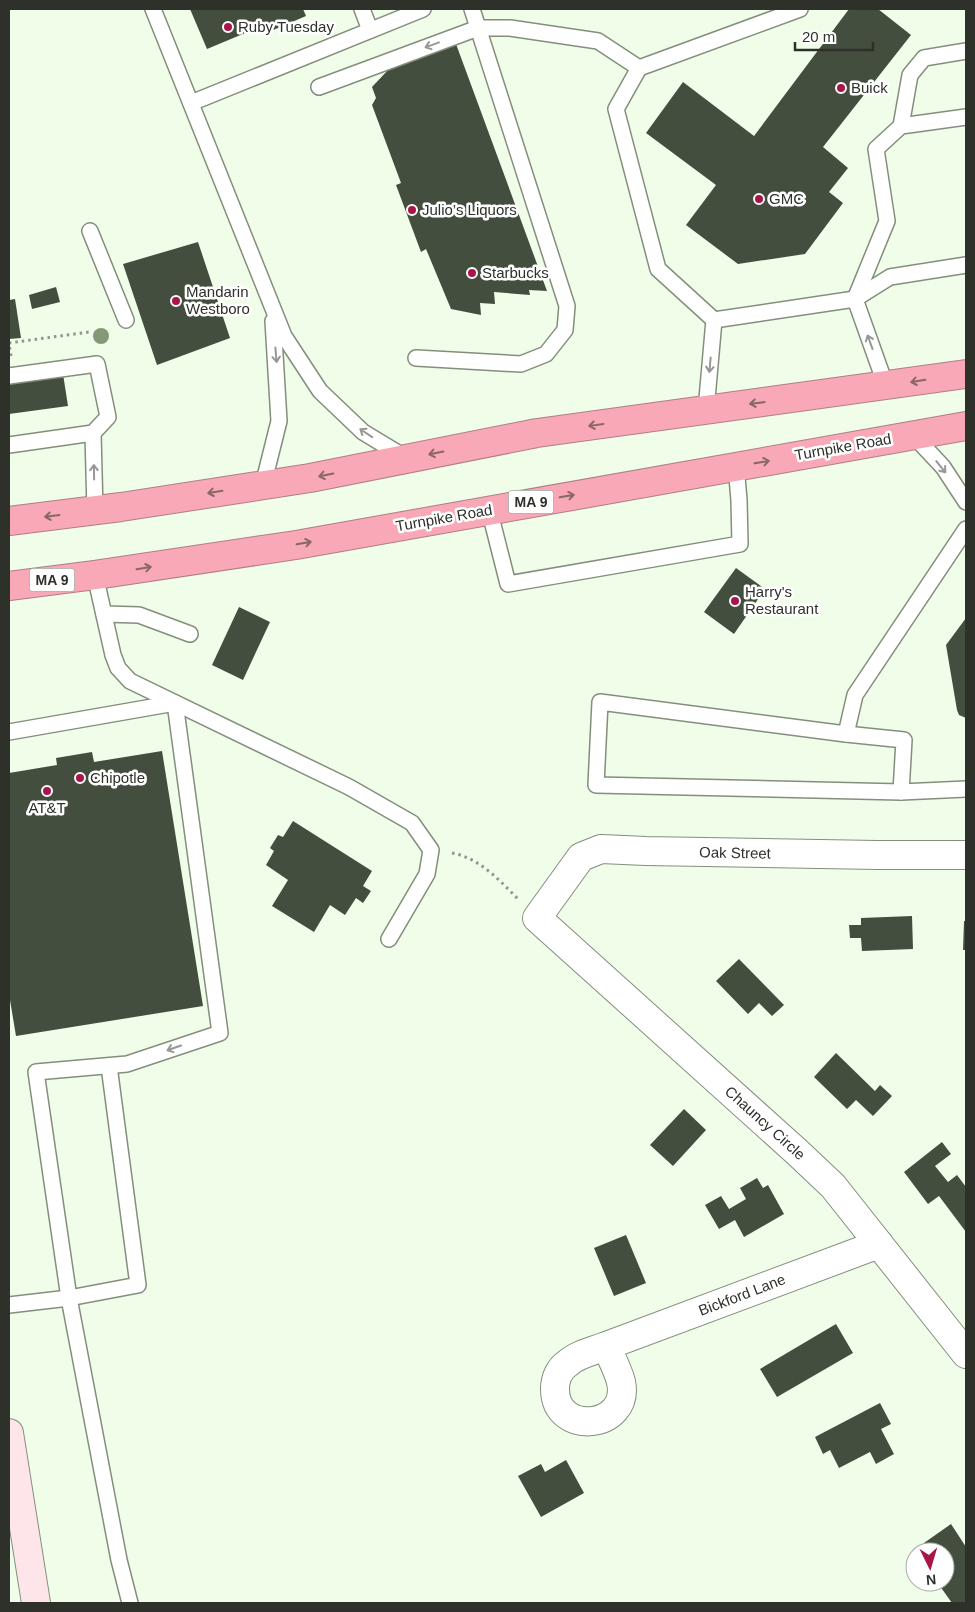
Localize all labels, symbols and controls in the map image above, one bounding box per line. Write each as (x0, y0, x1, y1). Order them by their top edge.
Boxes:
place label: Ruby Tuesday (238, 18, 334, 35)
scale bar (795, 20, 872, 52)
marker: Ruby Tuesday (222, 21, 234, 33)
text: 20 m (802, 28, 835, 45)
one-way arrow (425, 41, 441, 50)
place label: Buick (851, 79, 888, 96)
marker: Buick (835, 82, 847, 94)
place label: GMC (769, 190, 804, 207)
marker: GMC (753, 193, 765, 205)
place label: Julio’s Liquors (422, 201, 517, 218)
marker: Julio’s Liquors (406, 204, 418, 216)
place label: Starbucks (482, 264, 549, 281)
marker: Starbucks (466, 267, 478, 279)
place label: Mandarin Westboro (186, 283, 250, 317)
marker: Mandarin Westboro (170, 295, 182, 307)
one-way arrow (865, 335, 874, 351)
one-way arrow (271, 347, 281, 363)
one-way arrow (705, 357, 715, 373)
one-way arrow (910, 377, 926, 387)
one-way arrow (749, 398, 765, 408)
one-way arrow (588, 420, 604, 430)
one-way arrow (359, 428, 373, 438)
street label: Turnpike Road (793, 430, 893, 463)
one-way arrow (428, 449, 444, 458)
one-way arrow (754, 456, 770, 466)
one-way arrow (936, 460, 947, 473)
one-way arrow (89, 464, 99, 480)
one-way arrow (318, 471, 334, 480)
one-way arrow (207, 488, 223, 498)
road number: MA 9 (508, 491, 554, 514)
one-way arrow (559, 491, 575, 501)
street label: Turnpike Road (394, 501, 494, 534)
one-way arrow (44, 511, 60, 521)
one-way arrow (296, 538, 312, 548)
one-way arrow (135, 562, 151, 572)
road number: MA 9 (30, 568, 74, 592)
place label: Harry's Restaurant (745, 583, 819, 617)
marker: Harry's Restaurant (729, 595, 741, 607)
place label: Chipotle (90, 769, 145, 786)
marker: Chipotle (74, 772, 86, 784)
marker: AT&T (41, 785, 53, 797)
place label: AT&T (28, 799, 66, 816)
street label: Oak Street (699, 843, 772, 862)
one-way arrow (166, 1044, 182, 1054)
street label: Chauncy Circle (722, 1082, 809, 1163)
street label: Bickford Lane (696, 1270, 788, 1319)
north arrow (905, 1542, 955, 1592)
text: N (925, 1572, 937, 1588)

